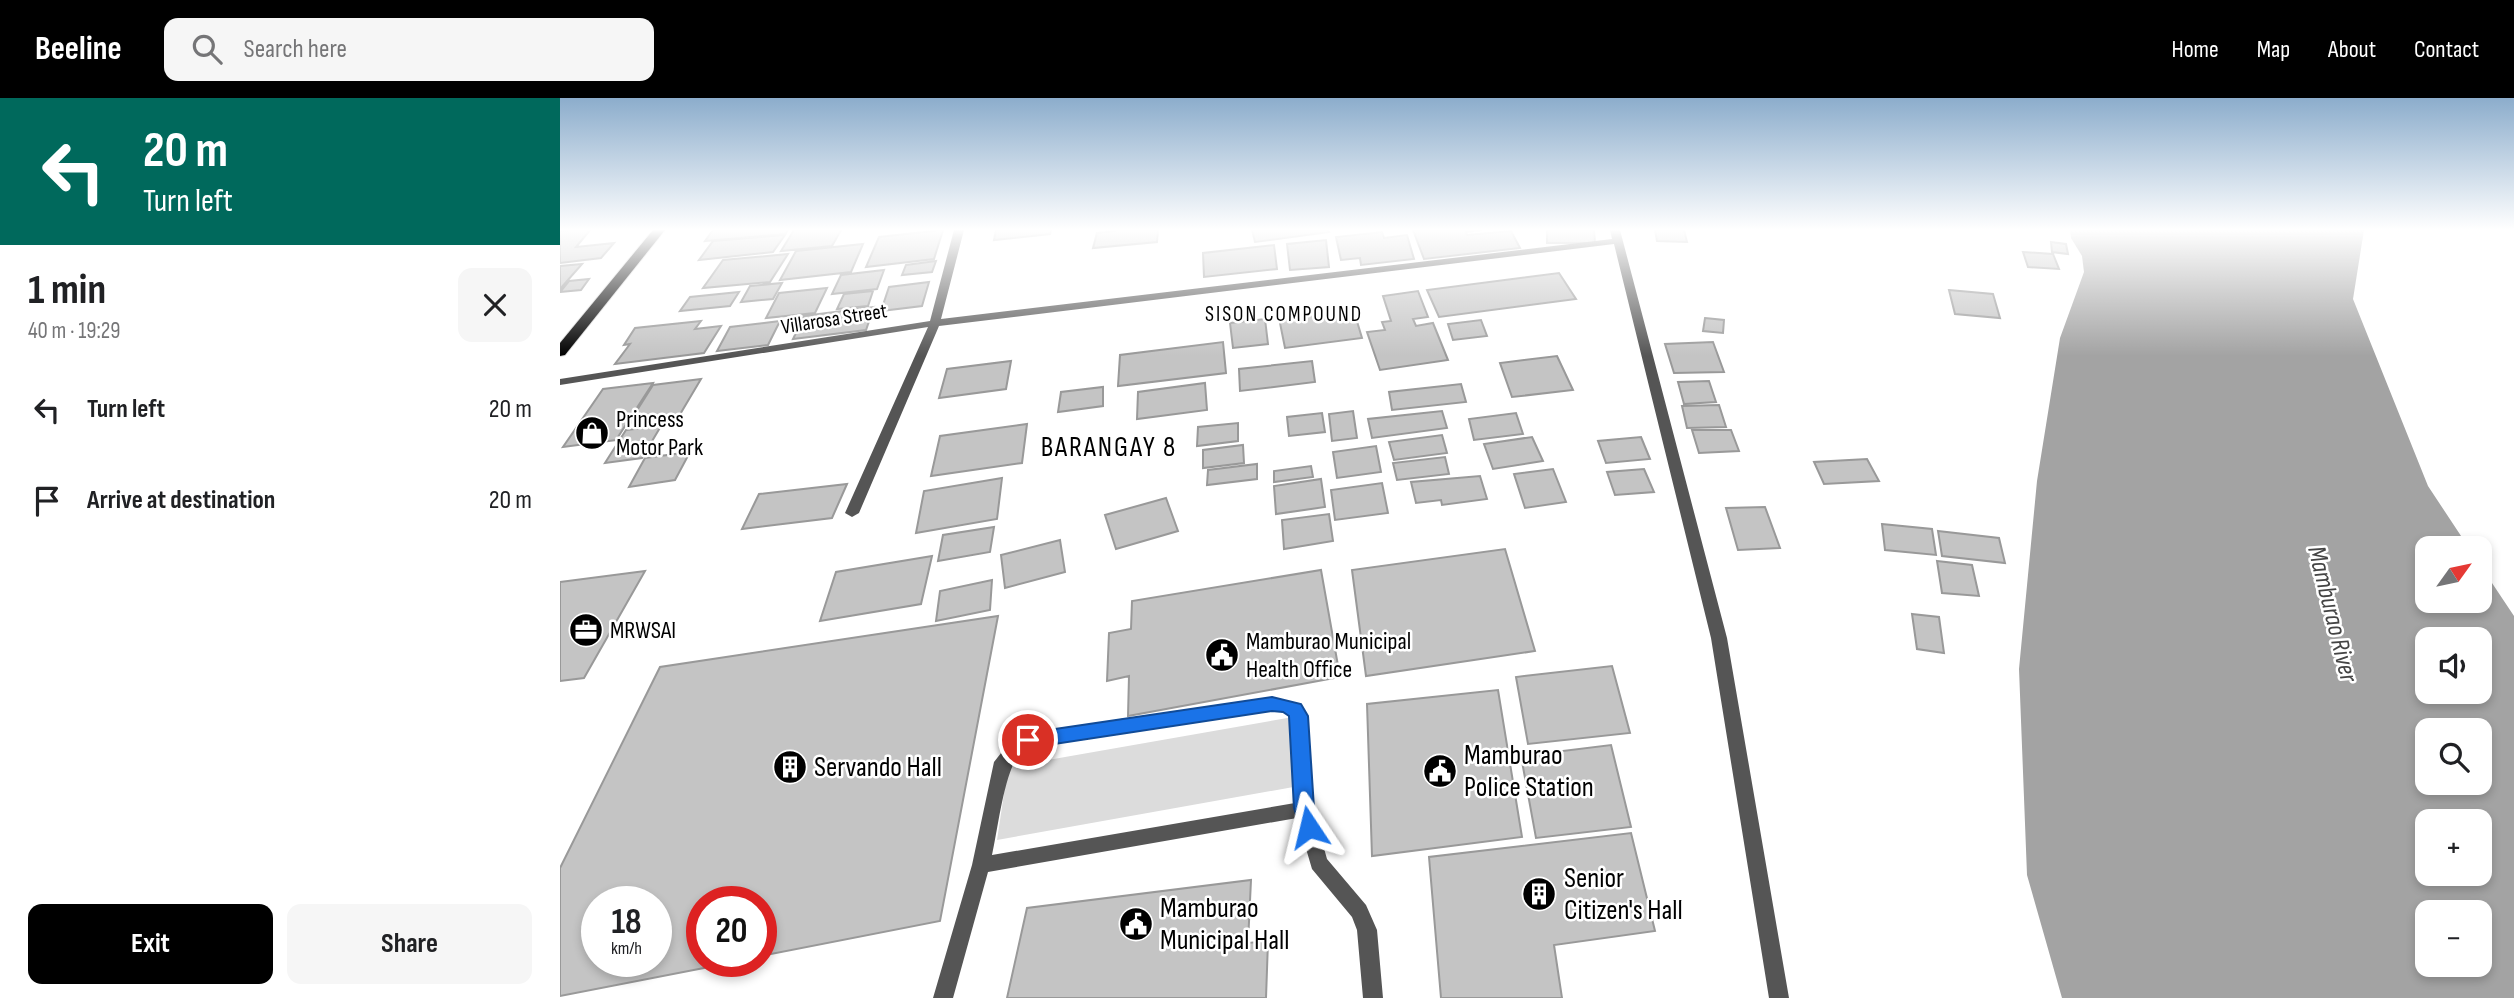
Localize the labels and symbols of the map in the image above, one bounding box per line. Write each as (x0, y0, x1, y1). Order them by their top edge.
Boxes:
street label: Villarosa Street (779, 298, 889, 340)
district label: SISON COMPOUND (1205, 302, 1363, 327)
place label: Princess Motor Park (616, 405, 703, 462)
shop icon: Princess Motor Park (573, 414, 611, 452)
district label: BARANGAY 8 (1041, 431, 1177, 464)
north arrow (2415, 536, 2492, 612)
water label: Mamburao River (2300, 543, 2364, 687)
office icon: MRWSAI (567, 611, 605, 649)
place label: MRWSAI (610, 616, 676, 645)
place label: Mamburao Municipal Health Office (1246, 627, 1411, 684)
public building icon: Mamburao Municipal Health Office (1203, 636, 1241, 674)
pin (998, 710, 1058, 770)
place label: Mamburao Police Station (1464, 739, 1594, 804)
building icon: Servando Hall (771, 748, 809, 786)
place label: Servando Hall (814, 751, 942, 784)
public building icon: Mamburao Police Station (1421, 752, 1459, 790)
position arrow (1272, 790, 1346, 864)
place label: Senior Citizen's Hall (1564, 862, 1683, 927)
building icon: Senior Citizen's Hall (1520, 875, 1558, 913)
speed limit sign: 20 (686, 886, 777, 977)
place label: Mamburao Municipal Hall (1160, 892, 1289, 957)
public building icon: Mamburao Municipal Hall (1117, 905, 1155, 943)

